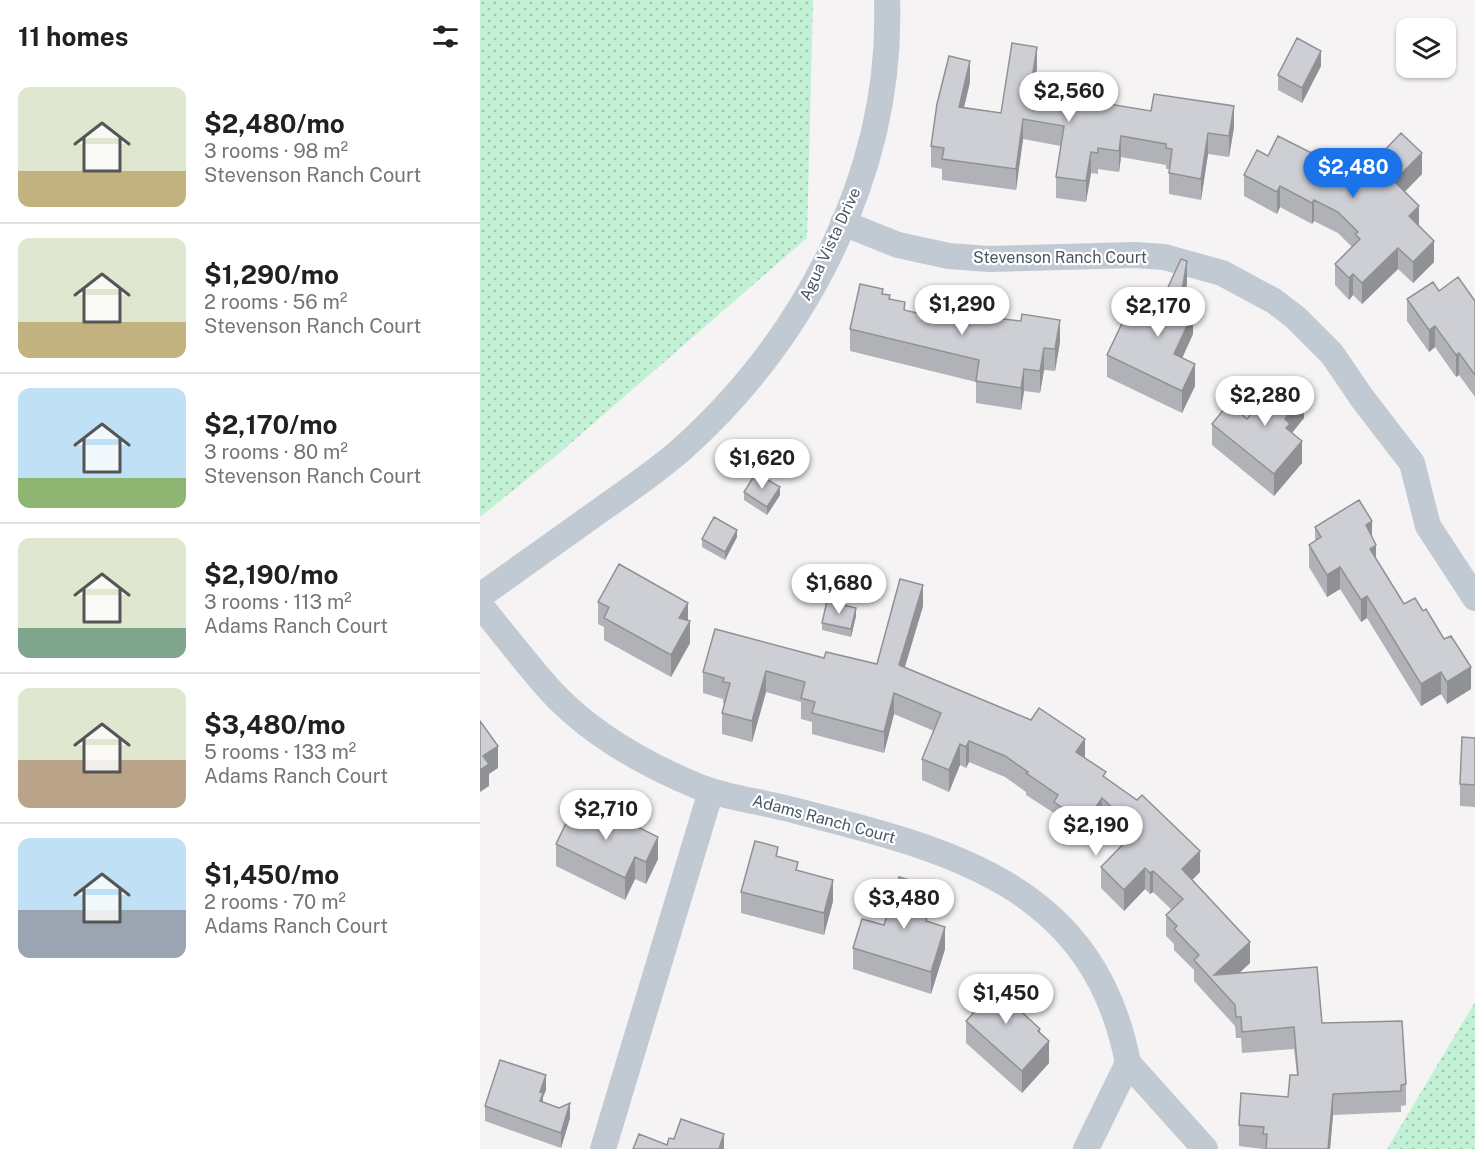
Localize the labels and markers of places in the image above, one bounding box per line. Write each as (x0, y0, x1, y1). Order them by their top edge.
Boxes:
pin: $2,560 (1020, 72, 1118, 123)
pin: $2,480 (1304, 148, 1402, 199)
pin: $1,290 (913, 285, 1011, 336)
pin: $2,170 (1109, 287, 1207, 338)
pin: $2,280 (1216, 376, 1314, 427)
pin: $1,620 (713, 439, 811, 490)
pin: $1,680 (790, 564, 888, 615)
pin: $2,710 (557, 790, 655, 841)
pin: $2,190 (1047, 806, 1145, 857)
pin: $3,480 (855, 879, 953, 930)
pin: $1,450 (957, 974, 1055, 1025)

